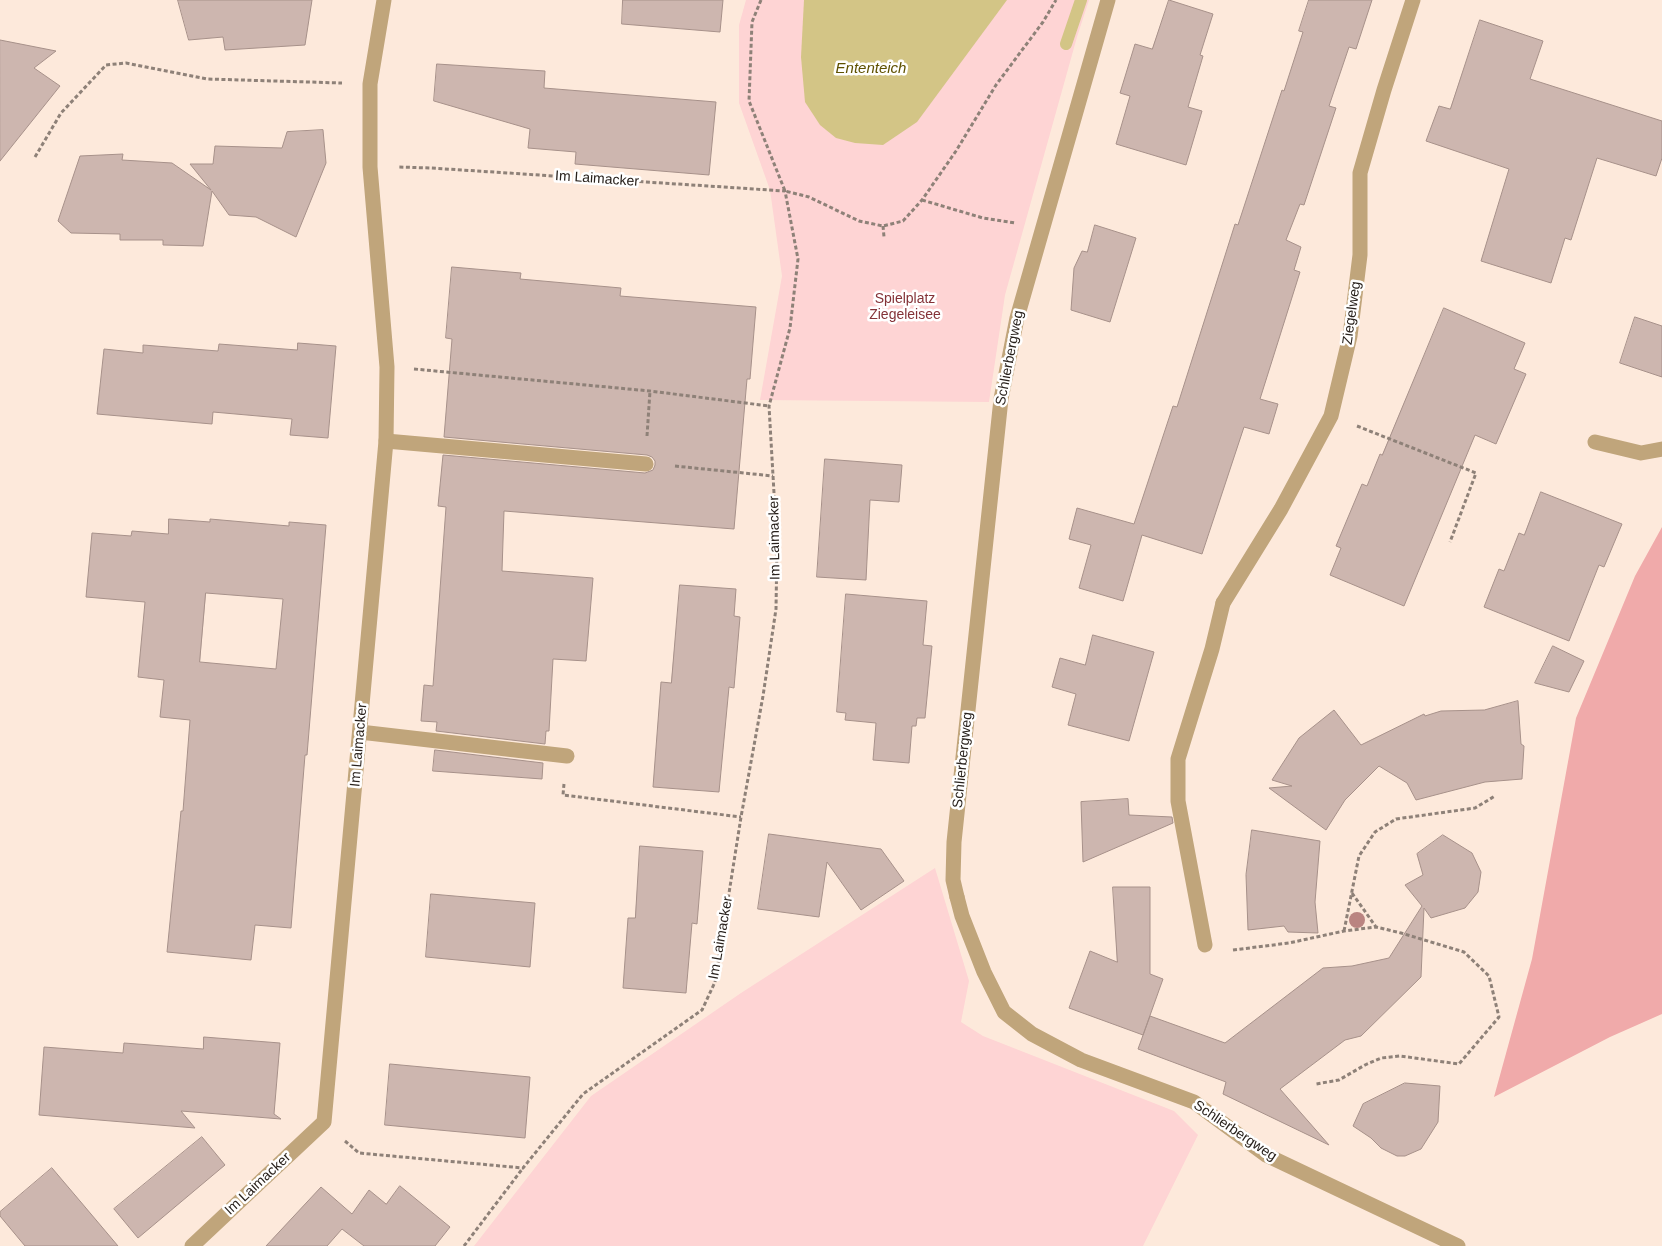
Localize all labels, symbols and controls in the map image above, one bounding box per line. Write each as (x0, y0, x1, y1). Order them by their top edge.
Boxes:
water label: Ententeich (836, 60, 906, 78)
street label: Im Laimacker (555, 168, 639, 190)
street label: Ziegelweg (1339, 280, 1365, 346)
park label: Spielplatz Ziegeleisee (869, 291, 941, 324)
street label: Schlierbergweg (993, 309, 1027, 407)
street label: Im Laimacker (766, 496, 784, 580)
street label: Im Laimacker (347, 702, 371, 788)
street label: Schlierbergweg (950, 711, 976, 809)
street label: Im Laimacker (705, 895, 737, 981)
street label: Schlierbergweg (1190, 1097, 1280, 1165)
street label: Im Laimacker (222, 1149, 294, 1219)

